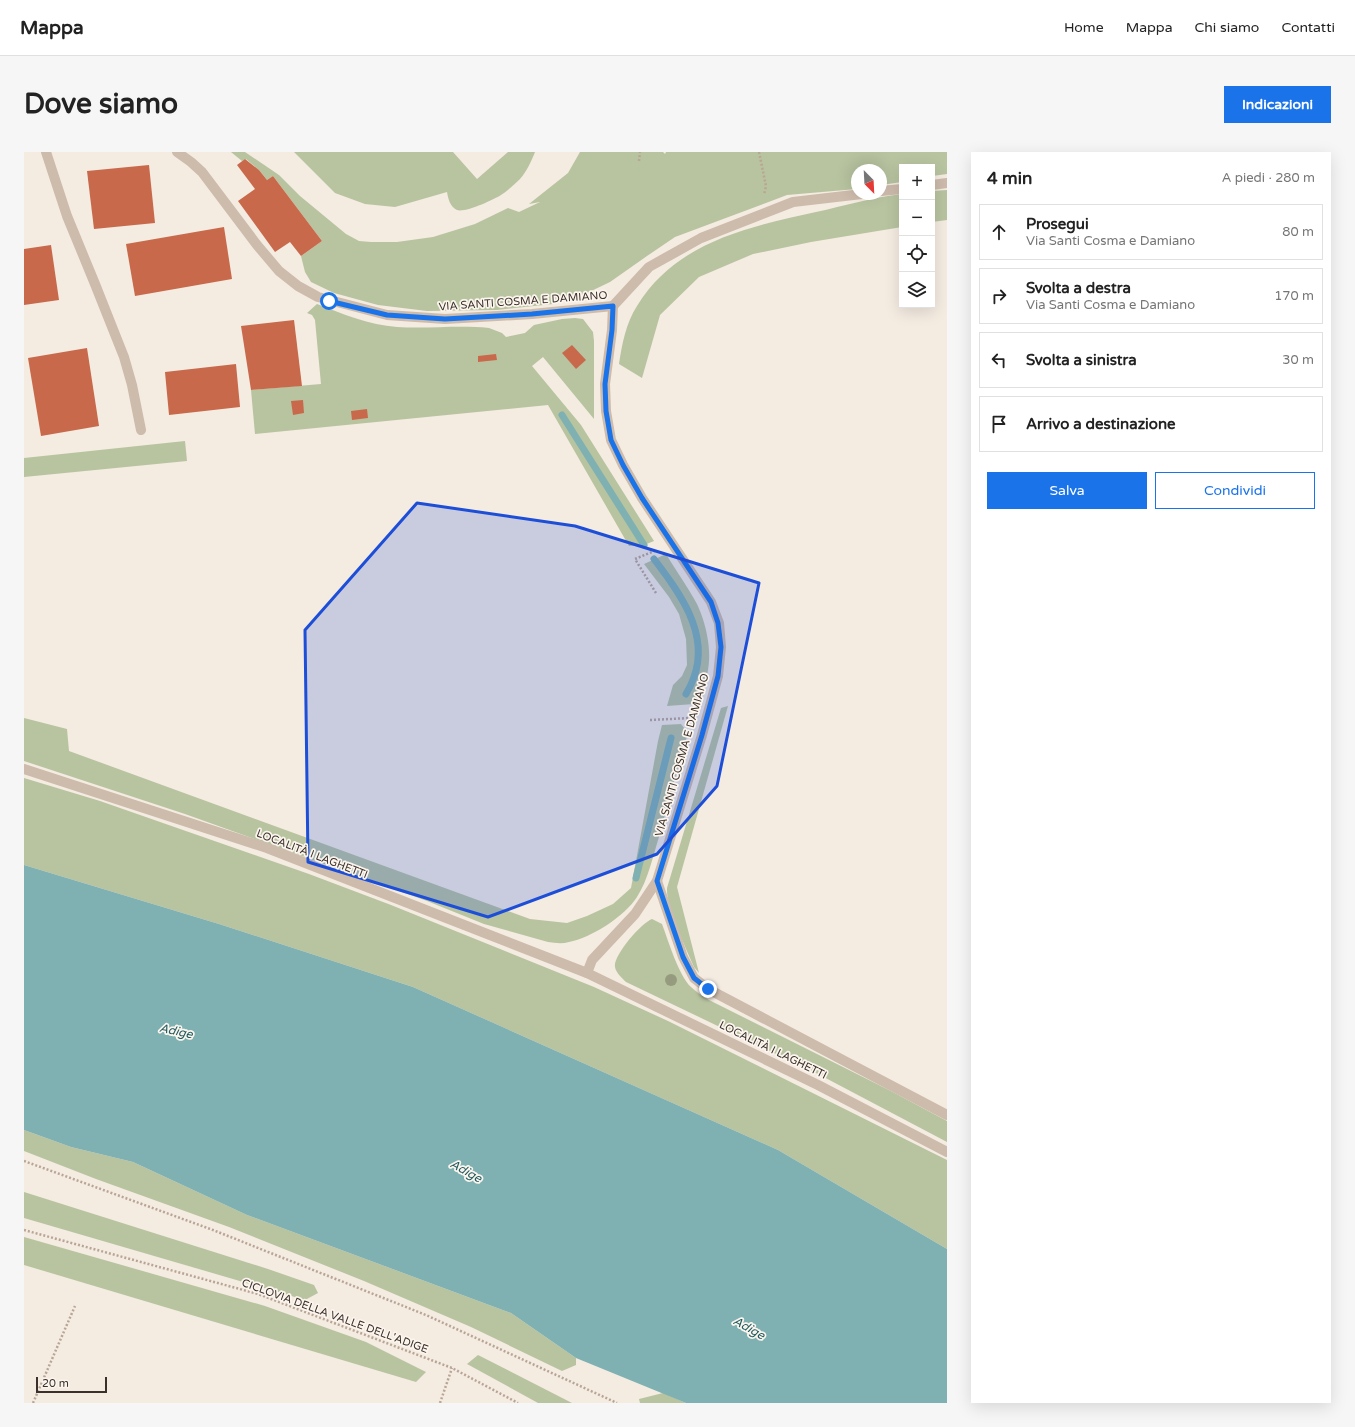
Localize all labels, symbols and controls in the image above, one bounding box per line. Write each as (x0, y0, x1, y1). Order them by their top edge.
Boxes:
text: Mappa (20, 17, 84, 39)
text: Home (1064, 19, 1104, 36)
text: Mappa (1126, 19, 1173, 36)
text: Chi siamo (1195, 19, 1259, 36)
text: Contatti (1281, 19, 1335, 36)
button: Indicazioni (1224, 86, 1331, 123)
text: Dove siamo (24, 87, 178, 121)
north arrow (851, 164, 887, 200)
map controls (899, 164, 935, 308)
button: + (899, 164, 935, 200)
text: 4 min (987, 168, 1032, 189)
text: A piedi · 280 m (1222, 170, 1315, 186)
button: − (899, 200, 935, 236)
text: Prosegui (1026, 215, 1089, 233)
icon: ahead (988, 221, 1010, 243)
text: 80 m (1282, 224, 1314, 240)
text: Via Santi Cosma e Damiano (1026, 233, 1195, 249)
button: locate (899, 236, 935, 272)
button: layers (899, 272, 935, 308)
text: Svolta a destra (1026, 279, 1131, 297)
icon: right (988, 285, 1010, 307)
text: 170 m (1274, 288, 1314, 304)
street label: VIA SANTI COSMA E DAMIANO (438, 289, 608, 313)
route start (320, 292, 338, 310)
text: Via Santi Cosma e Damiano (1026, 297, 1195, 313)
icon: left (988, 349, 1010, 371)
text: Svolta a sinistra (1026, 351, 1137, 369)
text: 30 m (1282, 352, 1314, 368)
icon: arrive (988, 413, 1010, 435)
text: Arrivo a destinazione (1026, 415, 1176, 433)
button: Salva (987, 472, 1147, 509)
button: Condividi (1155, 472, 1315, 509)
street label: VIA SANTI COSMA E DAMIANO (652, 672, 712, 838)
street label: LOCALITÀ I LAGHETTI (255, 826, 370, 881)
route end (699, 980, 717, 998)
street label: LOCALITÀ I LAGHETTI (717, 1017, 829, 1082)
water label: Adige (158, 1021, 195, 1042)
water label: Adige (448, 1157, 485, 1186)
street label: CICLOVIA DELLA VALLE DELL'ADIGE (240, 1276, 430, 1356)
water label: Adige (731, 1314, 768, 1343)
scale bar (36, 1375, 107, 1394)
text: 20 m (42, 1377, 69, 1390)

